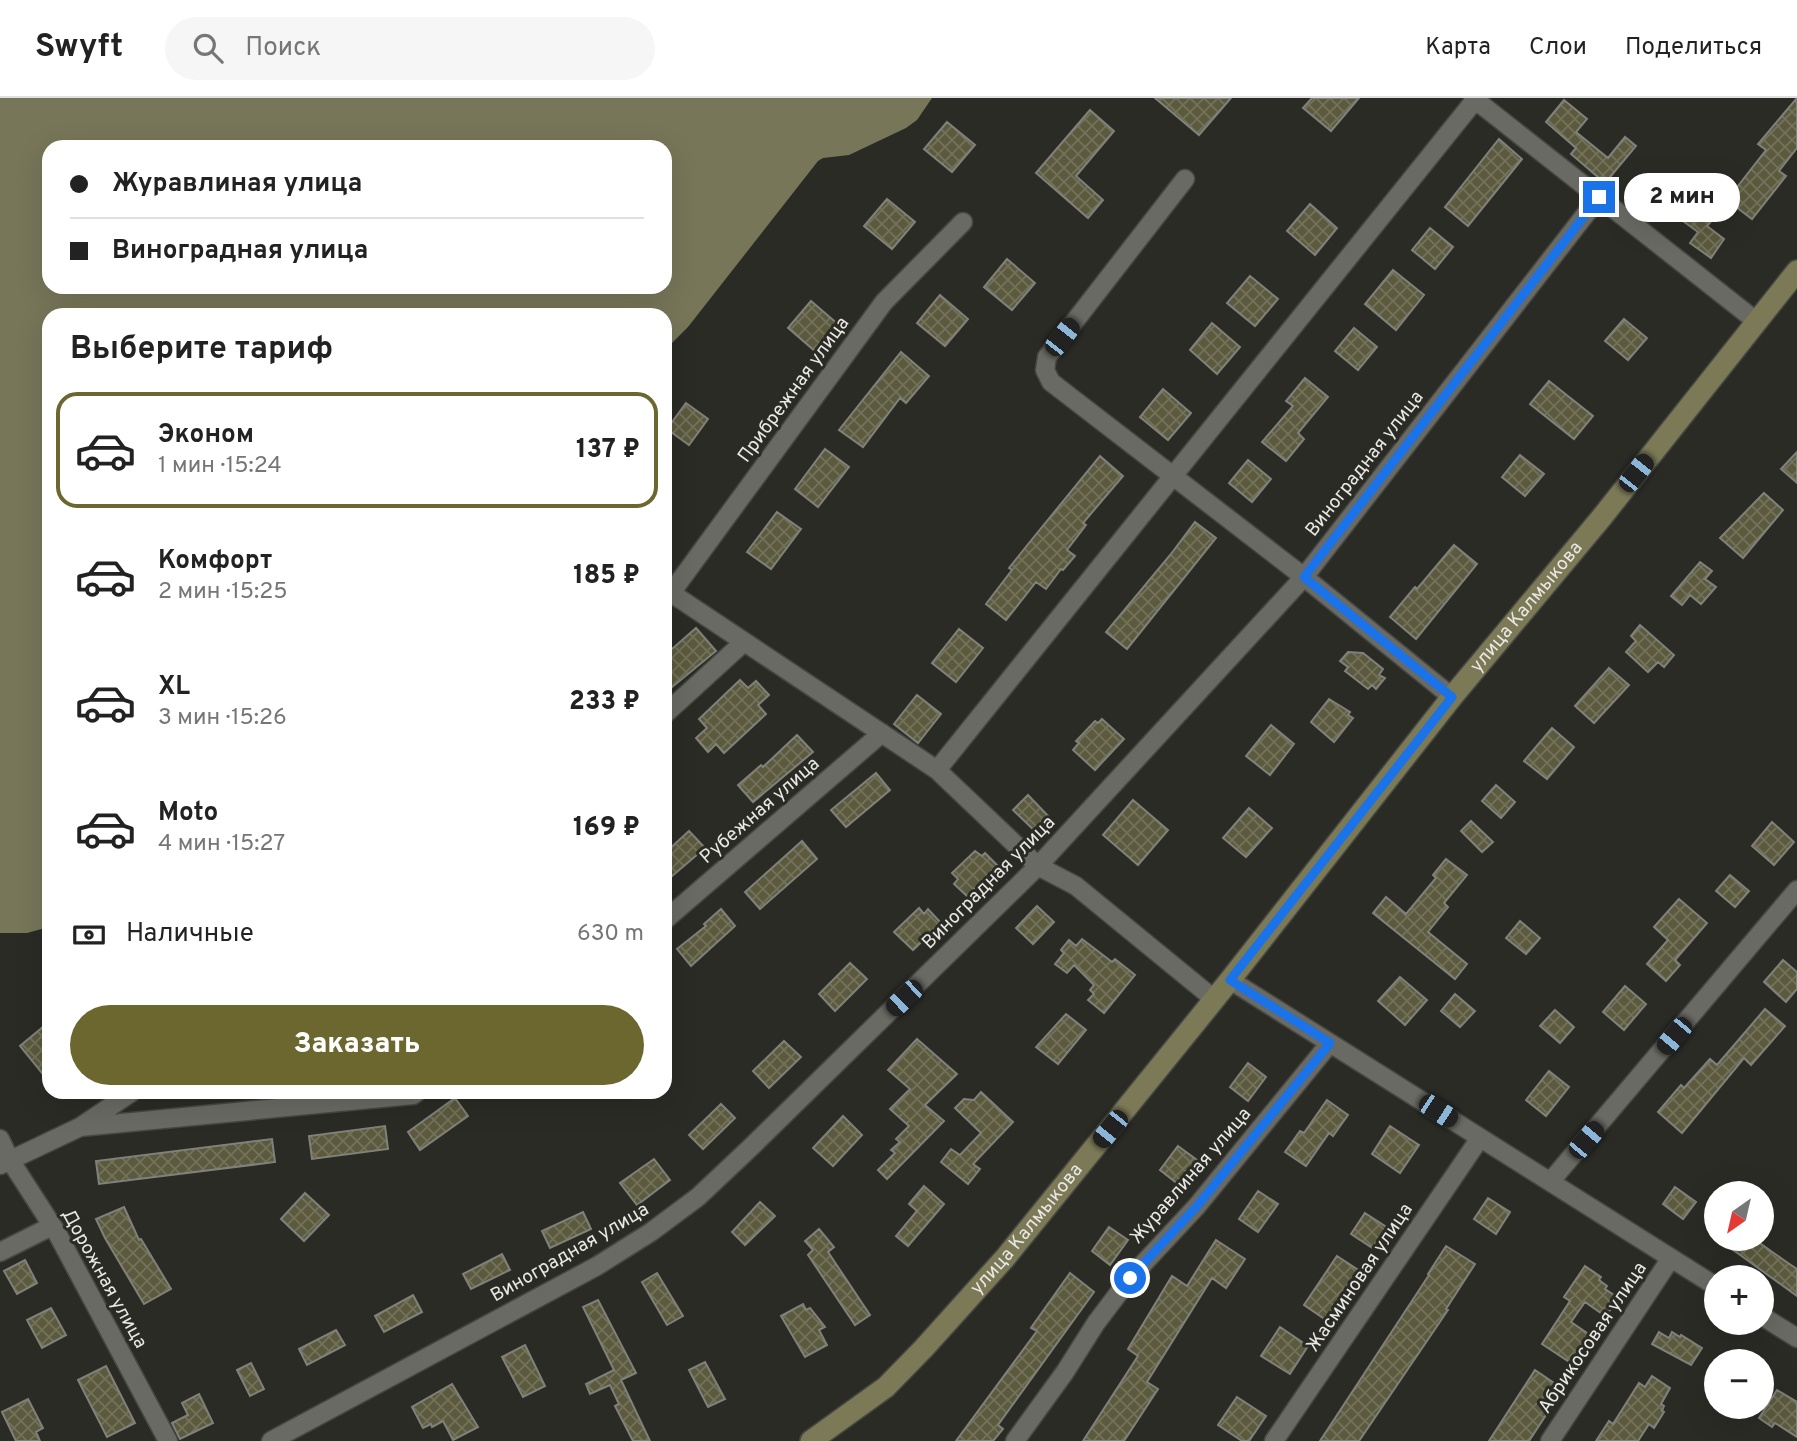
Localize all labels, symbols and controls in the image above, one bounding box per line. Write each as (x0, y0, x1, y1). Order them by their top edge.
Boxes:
search box (165, 17, 655, 80)
text: Swyft (35, 27, 123, 69)
icon: search (189, 29, 227, 67)
text: Поиск (245, 32, 321, 65)
text: Карта (1425, 33, 1491, 63)
text: Слои (1529, 33, 1587, 63)
text: Поделиться (1625, 33, 1762, 63)
text: Журавлиная улица (112, 168, 362, 201)
callout: 2 мин (1624, 172, 1739, 222)
route end (1583, 181, 1615, 213)
text: 2 мин (1649, 183, 1715, 212)
text: Виноградная улица (112, 235, 368, 268)
street label: Прибрежная улица (733, 312, 855, 468)
car (1041, 314, 1084, 360)
text: Выберите тариф (70, 330, 333, 370)
street label: Виноградная улица (1300, 386, 1430, 542)
icon: car (74, 419, 137, 482)
text: Эконом (158, 419, 254, 452)
text: 137 ₽ (576, 434, 640, 467)
car (1615, 450, 1658, 496)
text: 1 мин · 15:24 (158, 452, 282, 481)
street label: улица Калмыкова (1465, 537, 1588, 678)
icon: car (74, 545, 137, 608)
text: Комфорт (158, 545, 272, 578)
text: 185 ₽ (573, 560, 640, 593)
text: 2 мин · 15:25 (158, 578, 288, 607)
icon: car (74, 671, 137, 734)
text: XL (158, 671, 190, 704)
text: 233 ₽ (569, 686, 640, 719)
text: 3 мин · 15:26 (158, 704, 287, 733)
street label: Рубежная улица (695, 752, 825, 870)
icon: car (74, 797, 137, 860)
text: Moto (158, 797, 218, 830)
street label: Виноградная улица (917, 811, 1061, 955)
text: 169 ₽ (573, 812, 640, 845)
text: 4 мин · 15:27 (158, 830, 285, 859)
icon: cash (70, 916, 108, 954)
text: Наличные (126, 918, 254, 951)
text: 630 m (577, 920, 644, 949)
car (882, 976, 927, 1020)
button: Заказать (70, 1005, 644, 1085)
car (1653, 1013, 1696, 1059)
car (1415, 1091, 1462, 1131)
street label: Журавлиная улица (1125, 1103, 1257, 1249)
car (1089, 1106, 1132, 1152)
car (1565, 1117, 1608, 1163)
street label: улица Калмыкова (965, 1159, 1088, 1300)
north arrow (1704, 1181, 1774, 1251)
map controls (1704, 1181, 1774, 1419)
street label: Виноградная улица (487, 1198, 653, 1308)
street label: Жасминовая улица (1301, 1199, 1419, 1357)
street label: Дорожная улица (56, 1205, 152, 1353)
street label: Абрикосовая улица (1533, 1258, 1653, 1418)
route start (1114, 1262, 1146, 1294)
button: + (1704, 1265, 1774, 1335)
button: − (1704, 1349, 1774, 1419)

